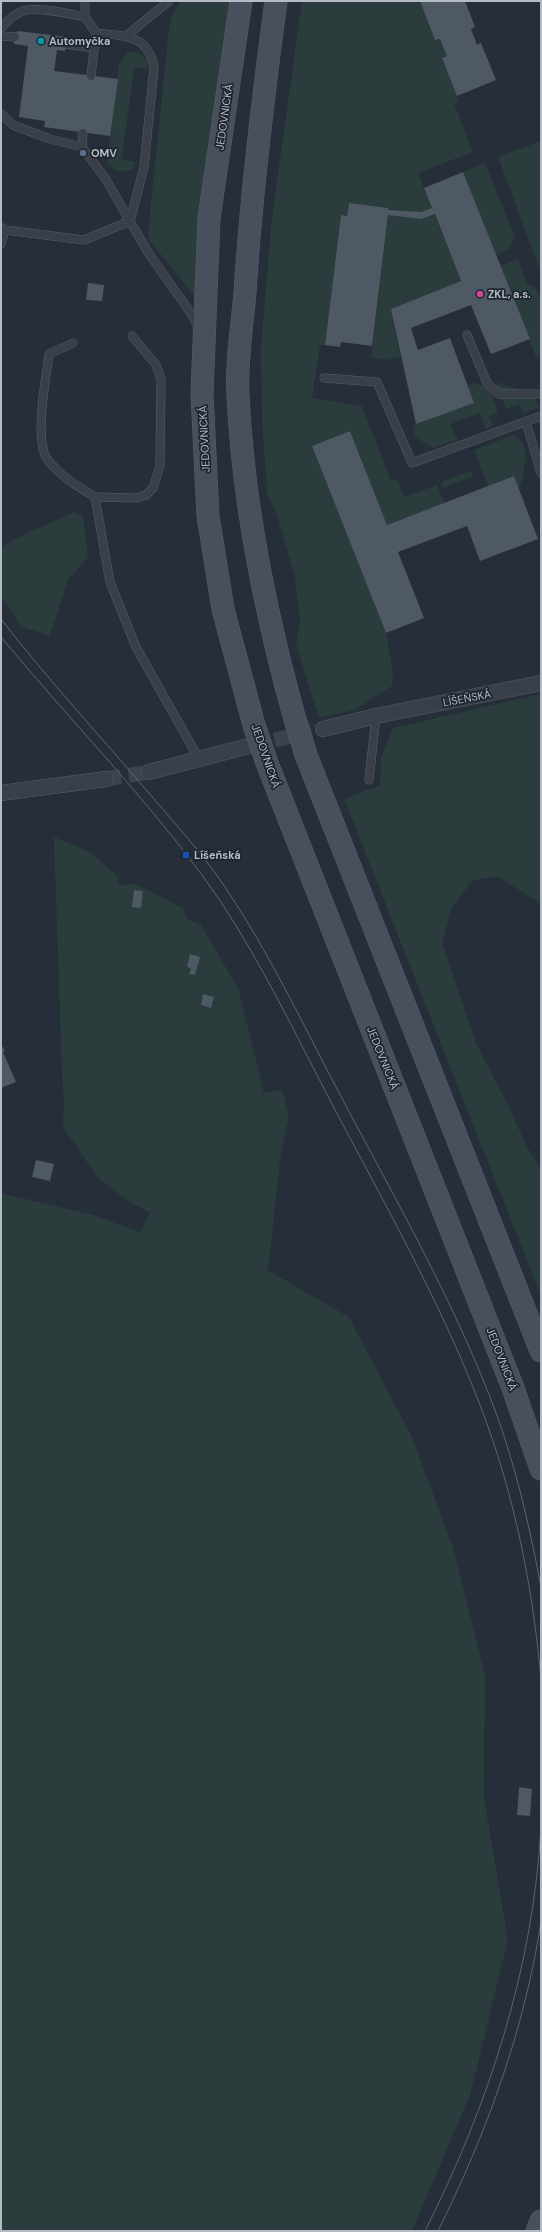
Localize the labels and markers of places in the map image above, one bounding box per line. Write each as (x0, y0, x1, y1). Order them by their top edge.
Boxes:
place label: Automyčka (49, 34, 110, 48)
marker: Automyčka (36, 36, 46, 46)
place label: OMV (91, 146, 117, 160)
marker: OMV (78, 148, 88, 158)
place label: ZKL, a.s. (488, 287, 531, 301)
marker: ZKL, a.s. (475, 289, 485, 299)
place label: Líšeňská (194, 848, 241, 862)
marker: Líšeňská (181, 850, 191, 860)

